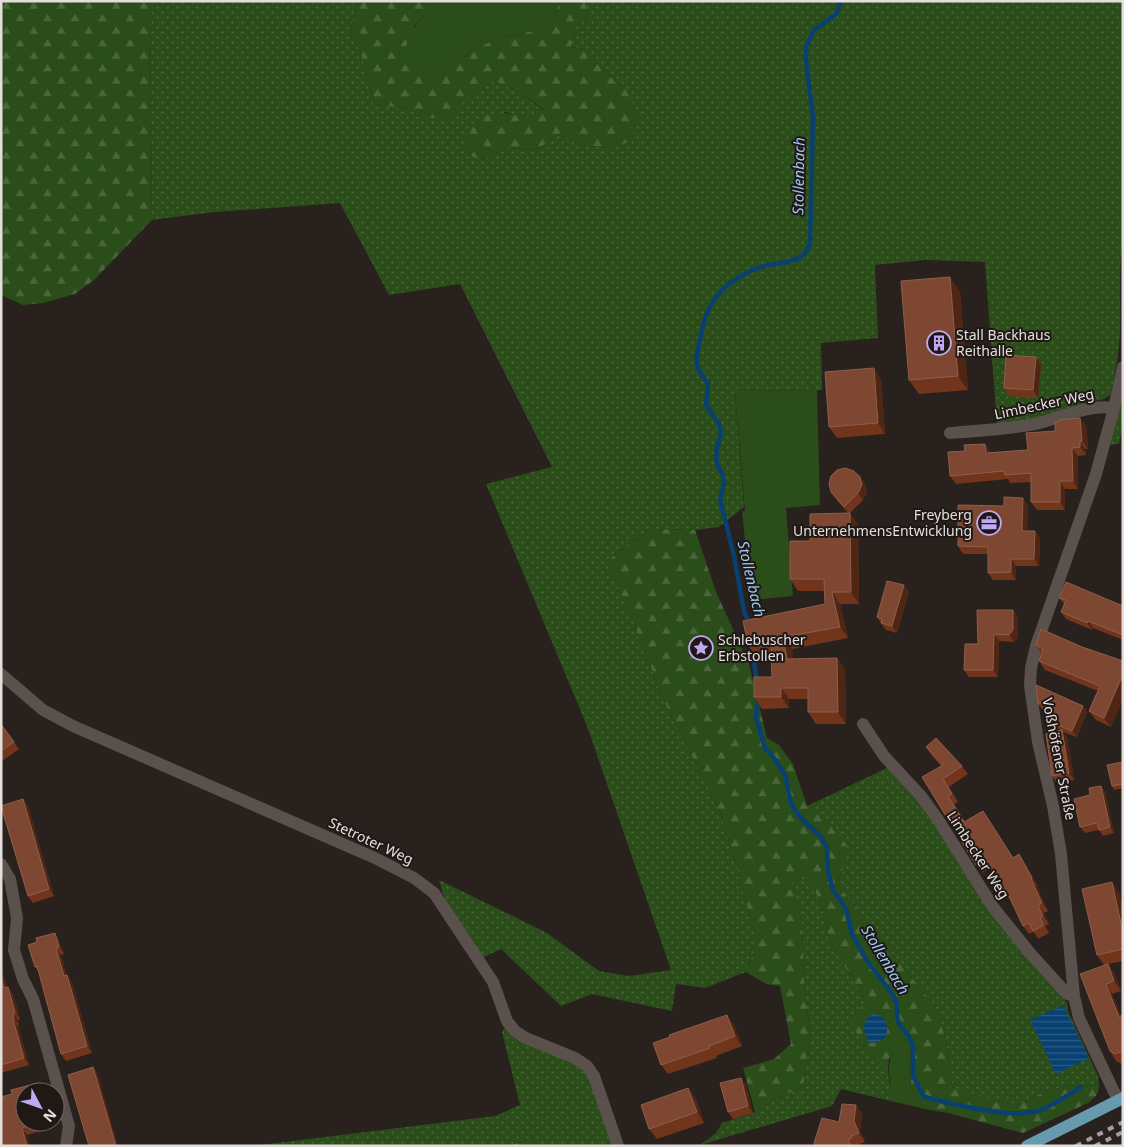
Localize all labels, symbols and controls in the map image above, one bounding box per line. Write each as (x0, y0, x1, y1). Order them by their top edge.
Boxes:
water label: Stollenbach (787, 137, 809, 215)
place label: Stall Backhaus Reithalle (956, 325, 1051, 360)
building icon: Stall Backhaus Reithalle (926, 330, 952, 356)
street label: Limbecker Weg (992, 384, 1095, 423)
place label: Freyberg UnternehmensEntwicklung (793, 505, 972, 540)
office icon: Freyberg UnternehmensEntwicklung (976, 510, 1002, 536)
water label: Stollenbach (734, 539, 770, 619)
place label: Schlebuscher Erbstollen (718, 630, 806, 665)
place icon: Schlebuscher Erbstollen (688, 635, 714, 661)
street label: Voßhöfener Straße (1038, 696, 1081, 822)
street label: Limbecker Weg (943, 807, 1014, 902)
street label: Stetroter Weg (326, 813, 417, 868)
water label: Stollenbach (857, 921, 914, 998)
north arrow (15, 1082, 65, 1132)
text: N (39, 1105, 61, 1126)

